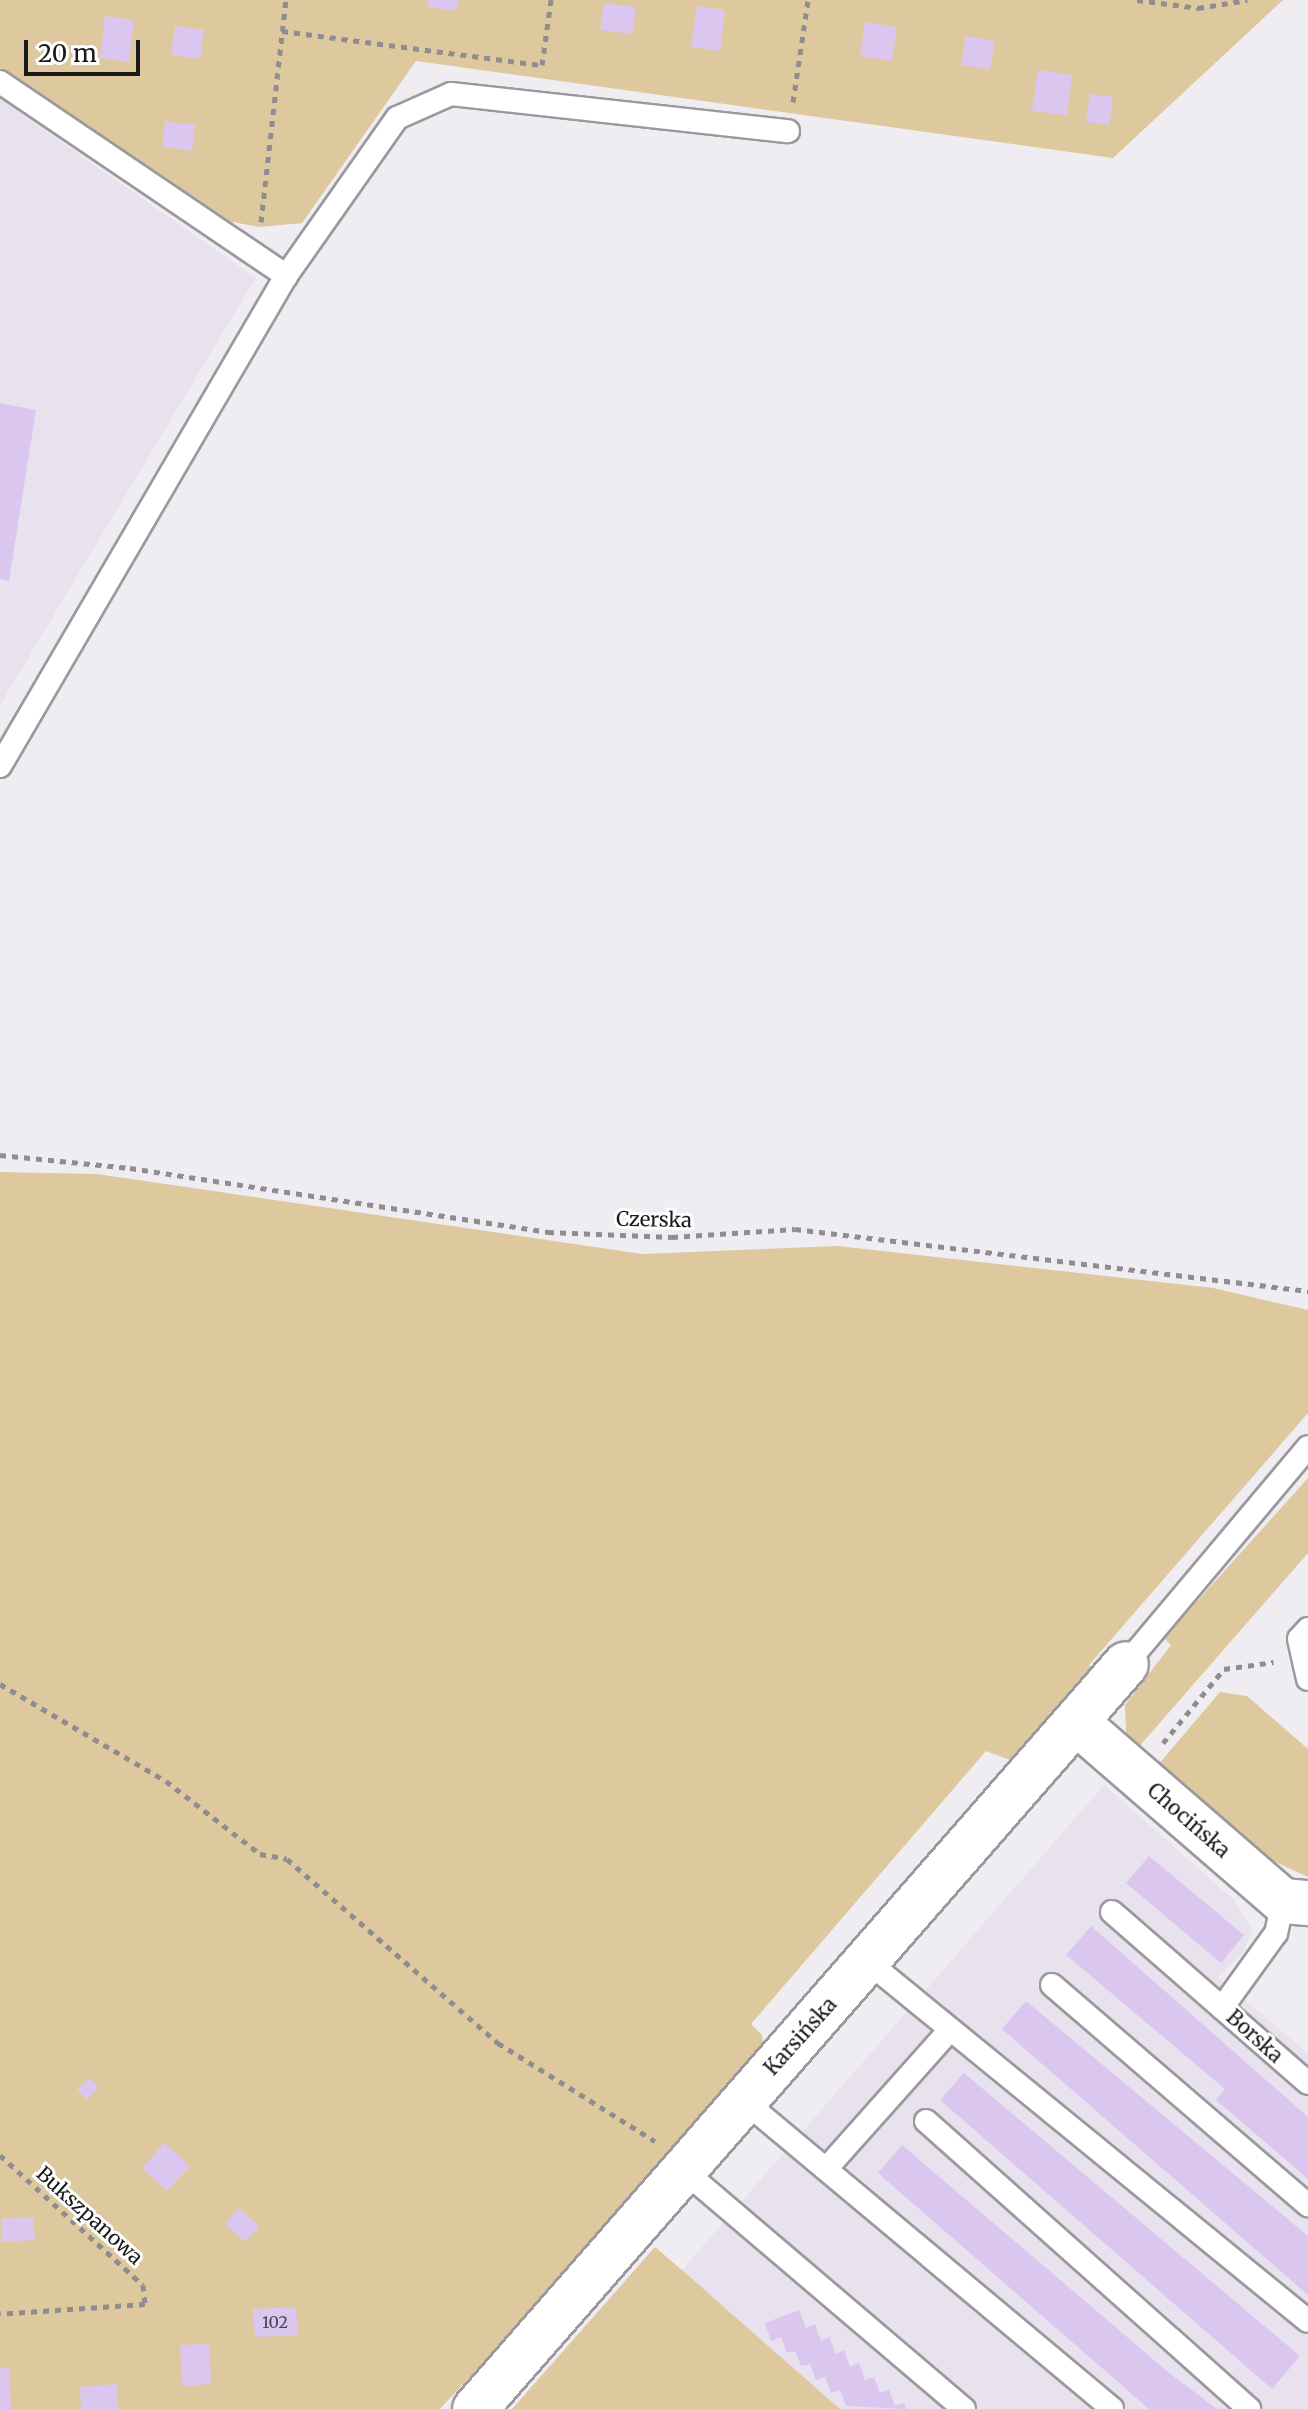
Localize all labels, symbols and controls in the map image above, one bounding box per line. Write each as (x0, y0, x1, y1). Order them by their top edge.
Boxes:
scale bar (28, 24, 144, 74)
text: 20 m (38, 38, 97, 69)
street label: Czerska (616, 1206, 692, 1232)
street label: Chocińska (1143, 1778, 1235, 1862)
street label: Karsińska (759, 1992, 841, 2080)
street label: Borska (1222, 2005, 1288, 2067)
street label: Bukszpanowa (32, 2161, 148, 2269)
house number: 102 (262, 2312, 288, 2332)

